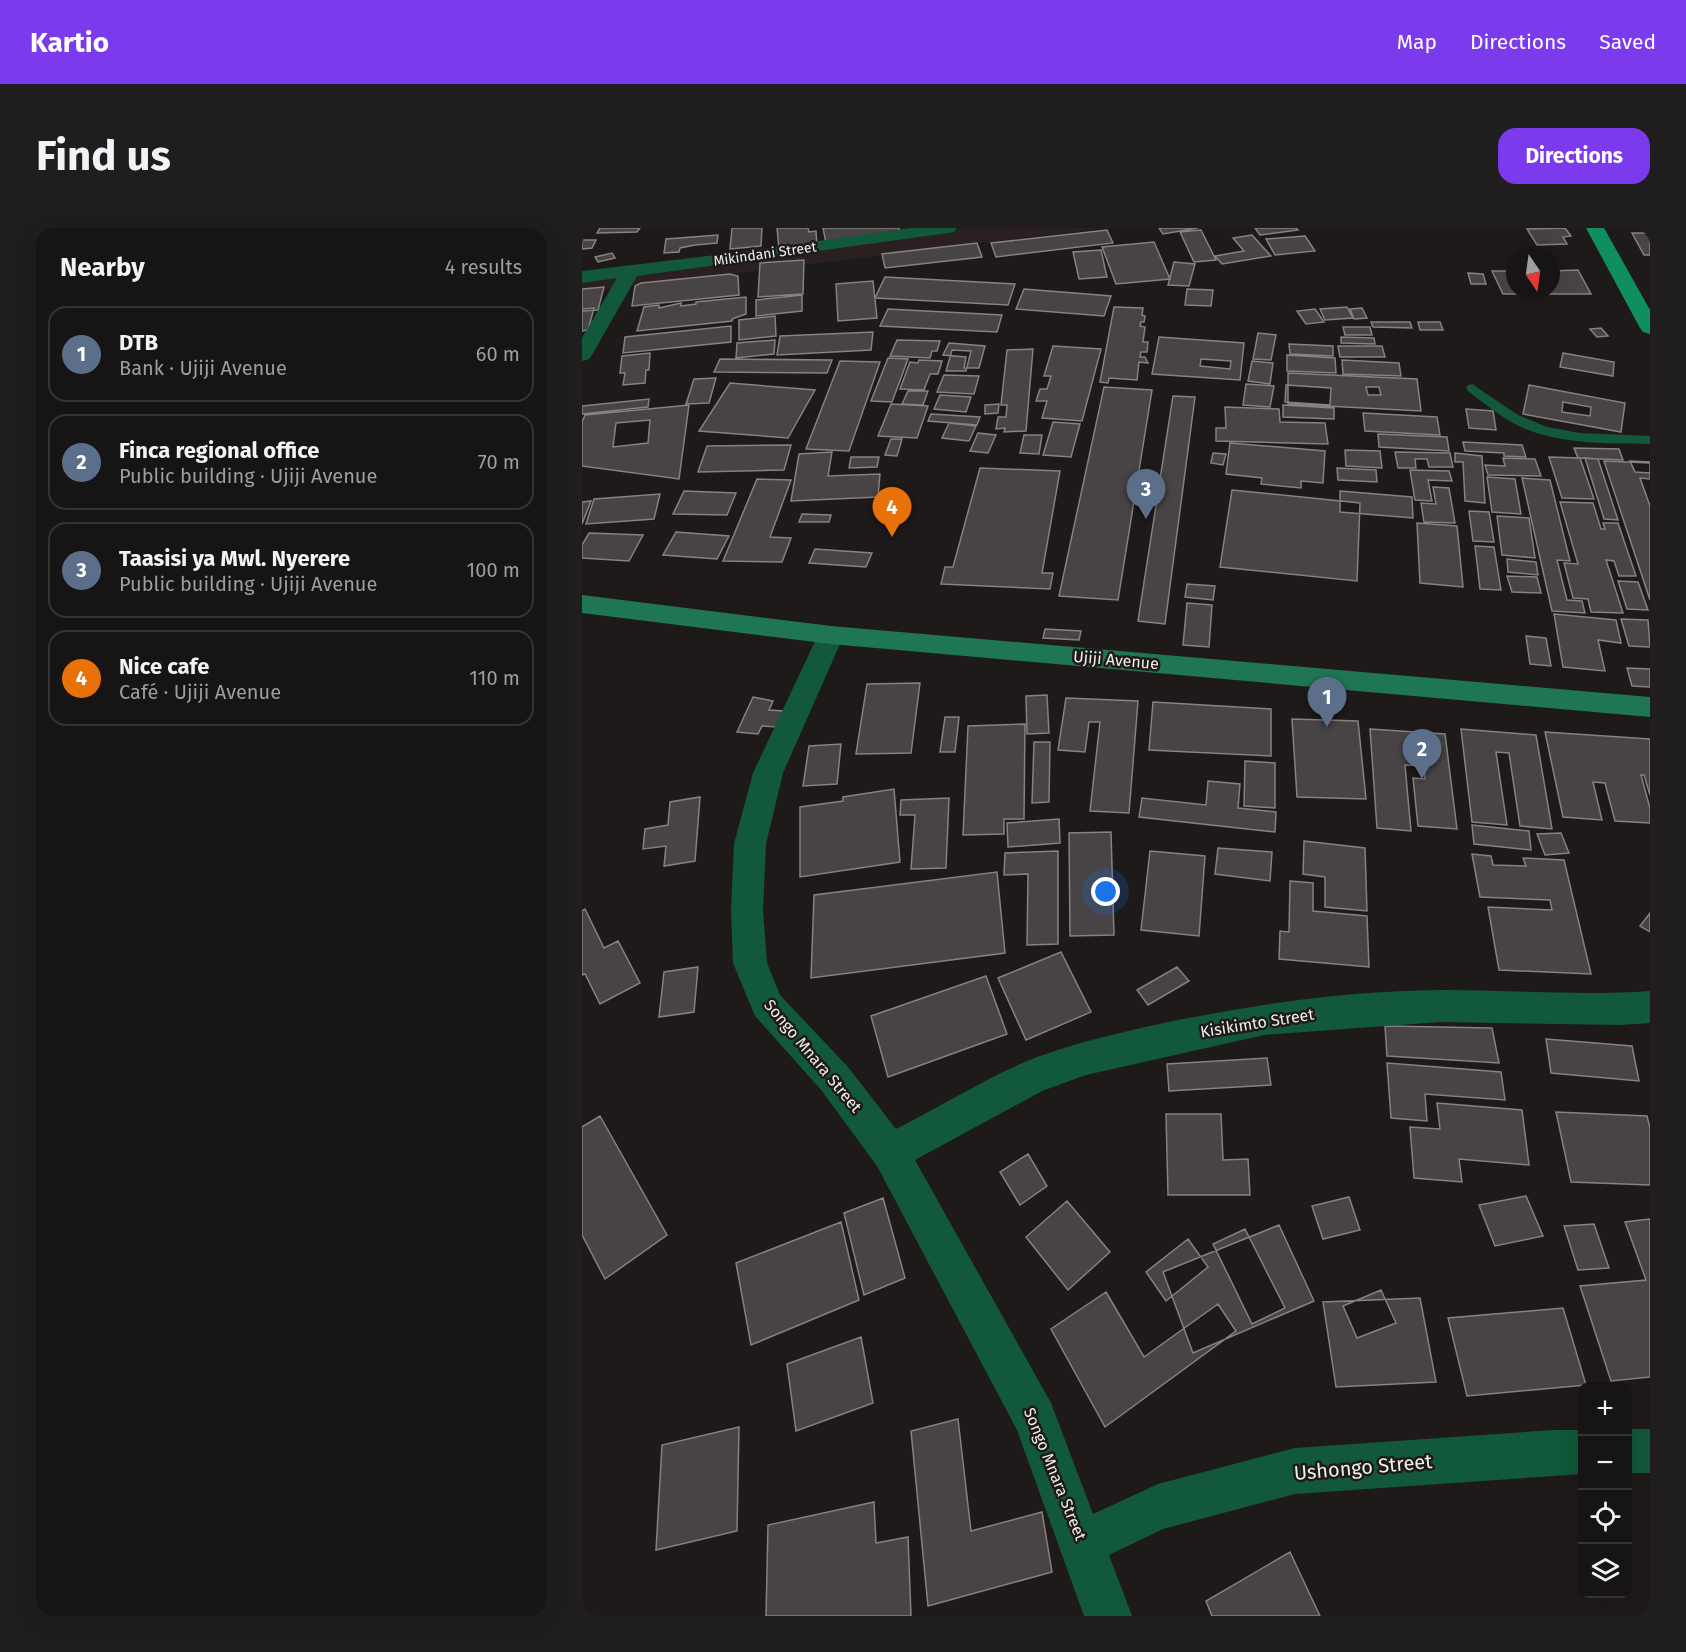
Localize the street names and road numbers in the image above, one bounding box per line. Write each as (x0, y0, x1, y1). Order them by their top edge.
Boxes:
street label: Mikindani Street (712, 238, 819, 270)
street label: Ujiji Avenue (1072, 647, 1160, 673)
street label: Songo Mnara Street (760, 996, 866, 1117)
street label: Kisikimto Street (1199, 1005, 1315, 1041)
street label: Songo Mnara Street (1020, 1405, 1090, 1543)
street label: Ushongo Street (1293, 1449, 1434, 1485)

